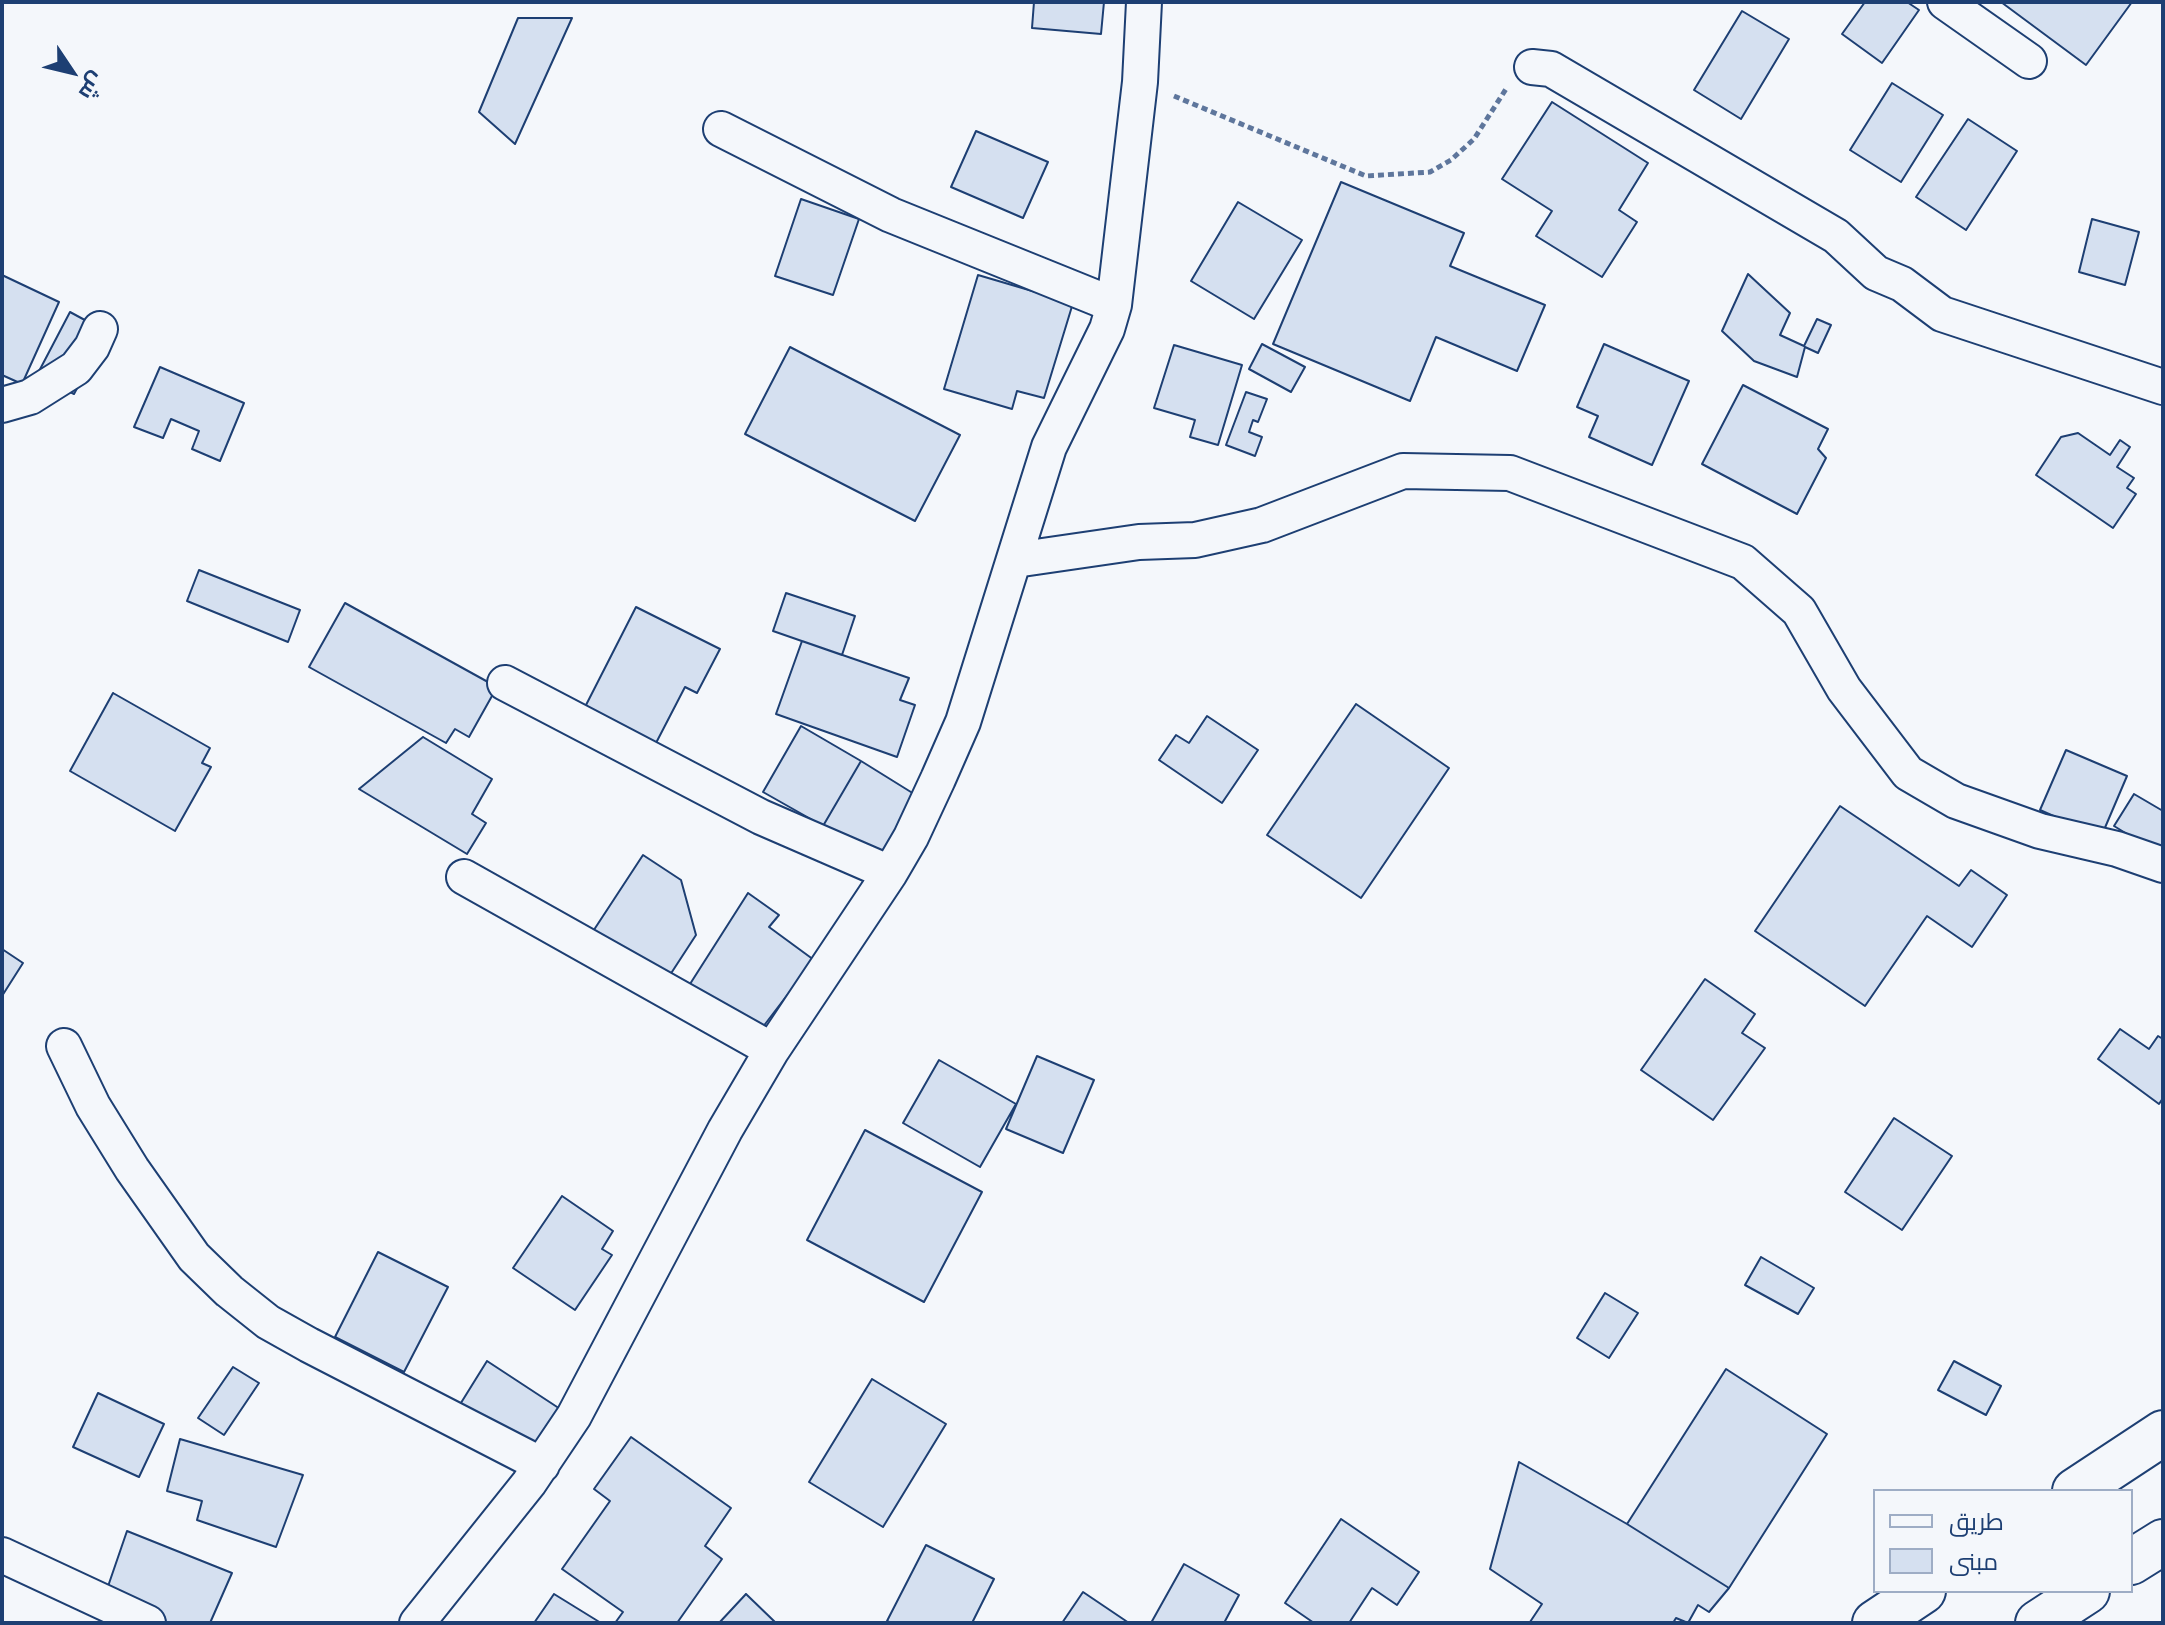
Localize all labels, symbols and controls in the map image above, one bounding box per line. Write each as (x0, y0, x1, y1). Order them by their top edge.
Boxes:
north arrow (32, 32, 112, 112)
text: ش (73, 67, 111, 105)
legend (1873, 1489, 2133, 1593)
text: طريق (1949, 1508, 2004, 1536)
text: مبنى (1949, 1548, 1998, 1576)

